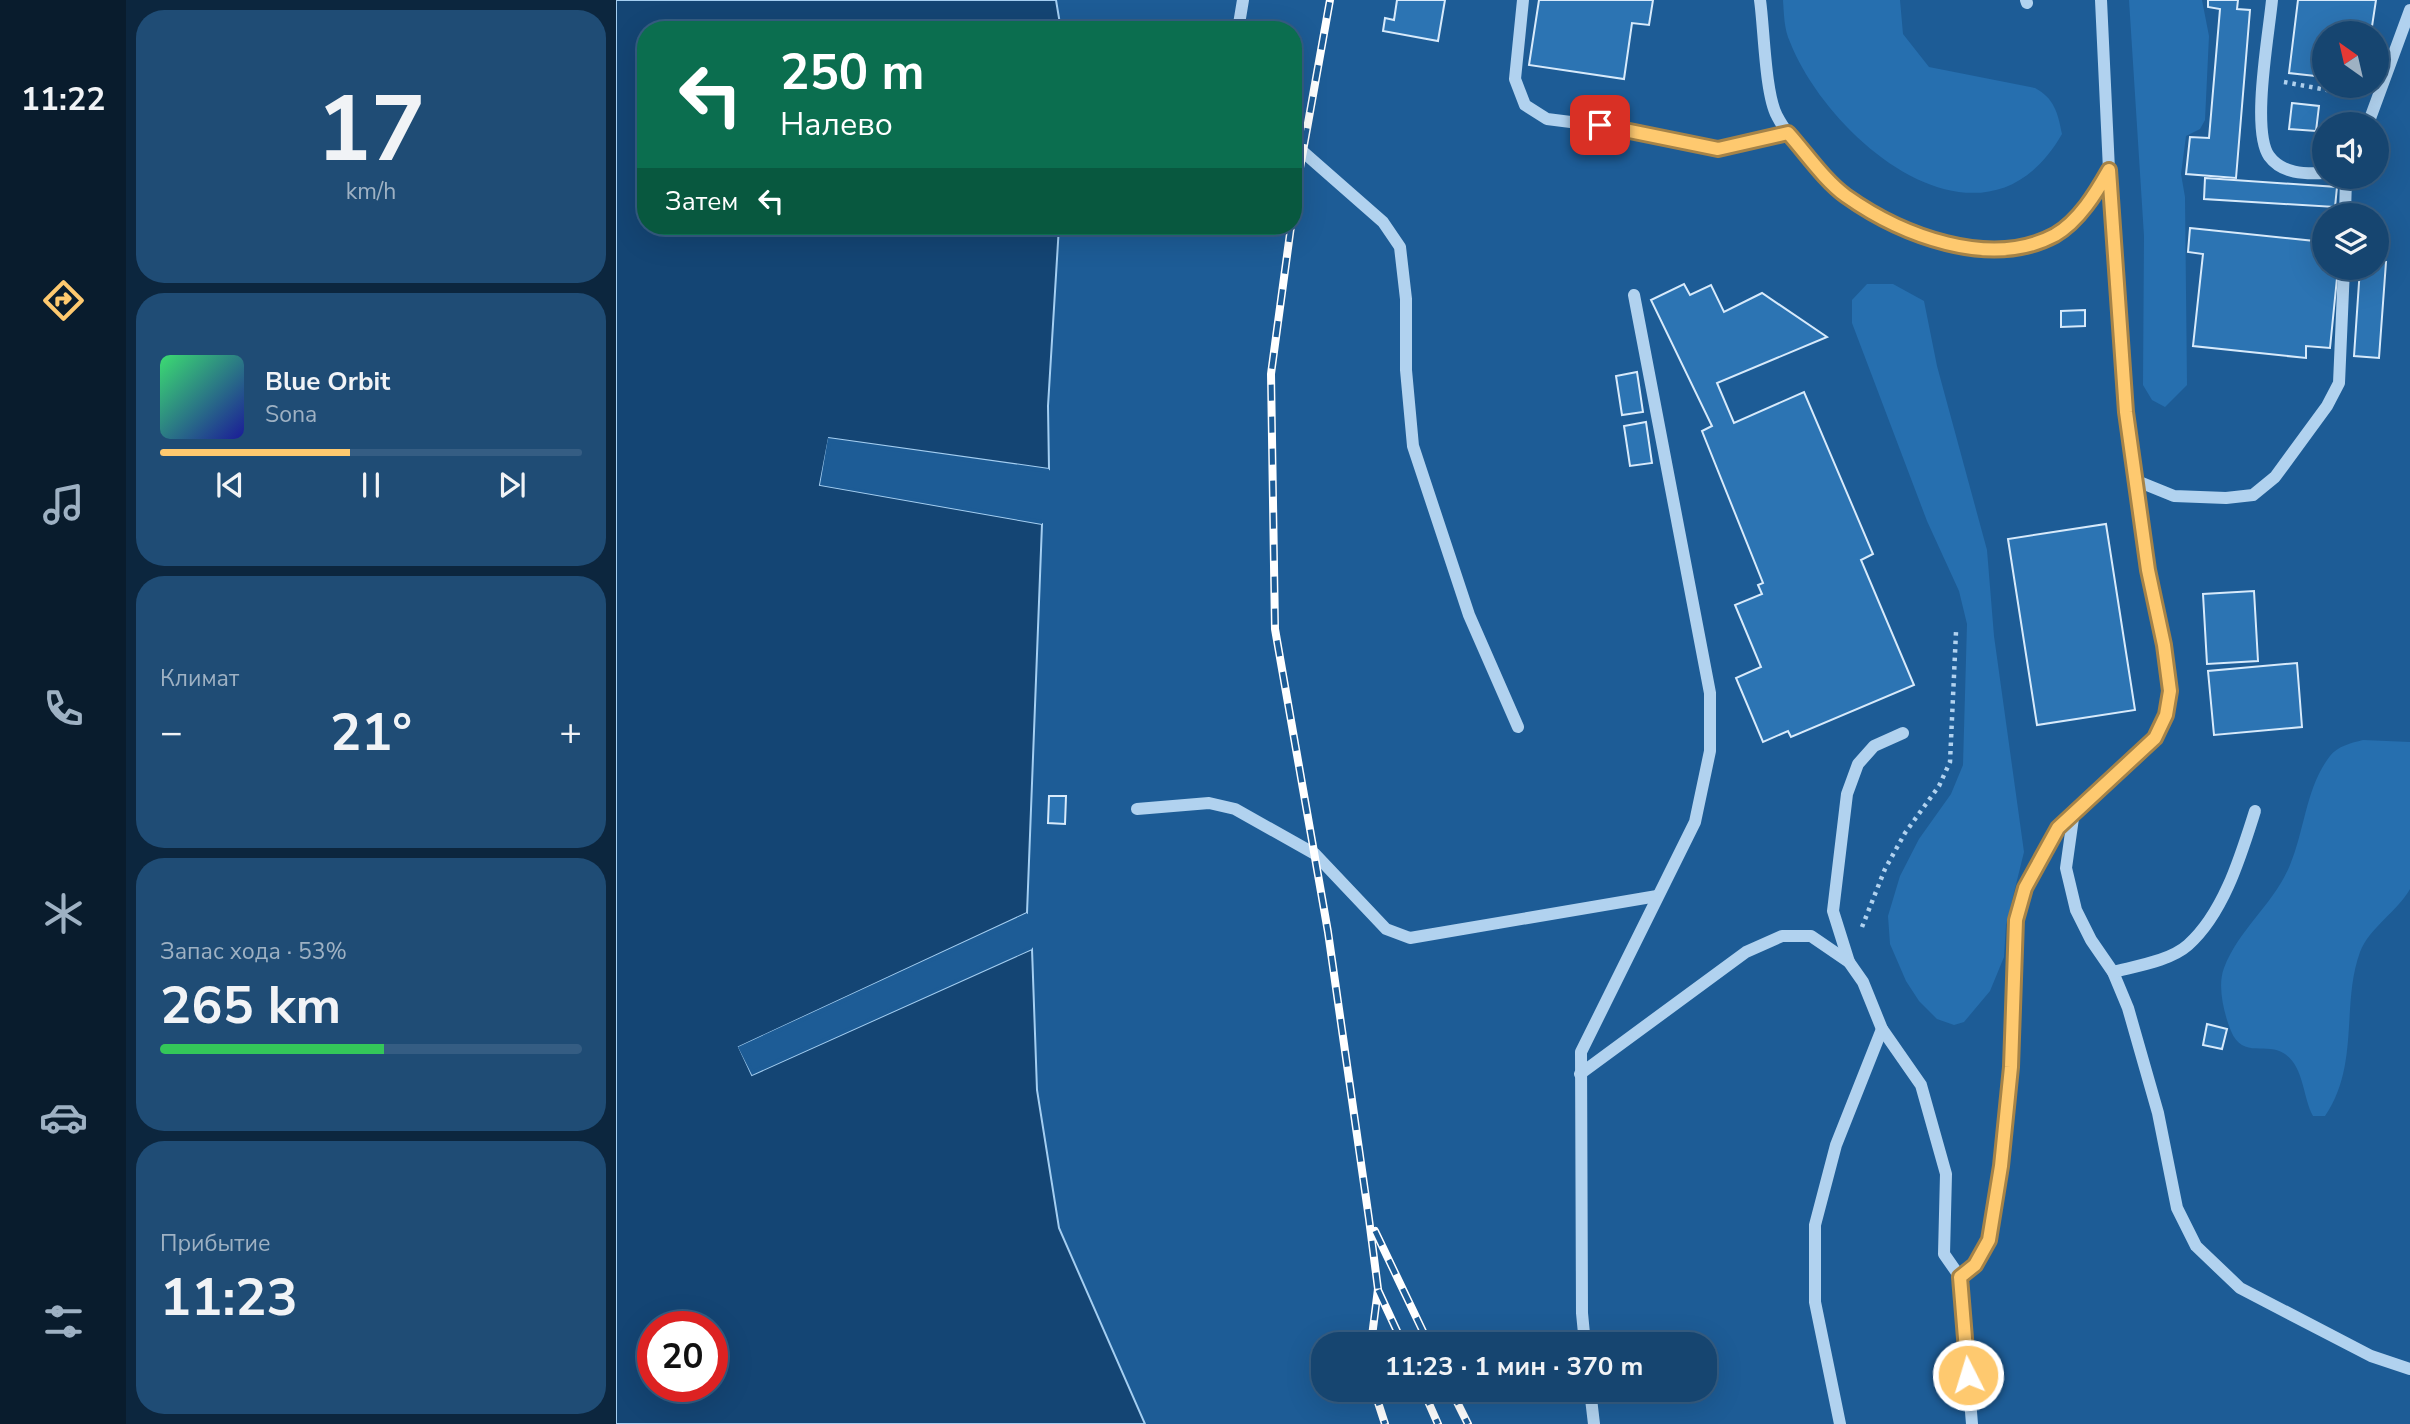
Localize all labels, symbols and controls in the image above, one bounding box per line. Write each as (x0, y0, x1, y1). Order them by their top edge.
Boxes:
north arrow (2312, 21, 2389, 98)
map controls (2312, 21, 2389, 280)
text: 250 m (780, 39, 924, 106)
icon: left (665, 49, 756, 140)
text: 17 (316, 68, 426, 192)
text: 11:22 (21, 78, 105, 121)
pin (1570, 95, 1630, 155)
text: Налево (780, 103, 893, 146)
icon: arrive (1581, 106, 1619, 144)
button: sound (2312, 112, 2389, 189)
text: km/h (346, 176, 396, 207)
icon: left (752, 182, 790, 220)
text: Затем (665, 184, 738, 219)
button: layers (2312, 203, 2389, 280)
icon: directions (39, 276, 88, 325)
text: Blue Orbit (265, 364, 390, 399)
text: Sona (265, 399, 317, 430)
icon: previous (211, 466, 249, 504)
icon: pause (352, 466, 390, 504)
icon: next (493, 466, 531, 504)
icon: music (39, 480, 88, 529)
text: Климат (160, 663, 239, 694)
icon: phone (39, 684, 88, 733)
text: 21° (330, 697, 412, 768)
text: − (160, 707, 183, 758)
text: + (559, 707, 582, 758)
icon: climate (39, 889, 88, 938)
text: Запас хода · 53% (160, 936, 347, 967)
text: 265 km (160, 970, 341, 1041)
icon: car (39, 1093, 88, 1142)
text: Прибытие (160, 1228, 270, 1259)
text: 11:23 (160, 1262, 298, 1333)
icon: filters (39, 1297, 88, 1346)
speed limit sign: 20 (637, 1311, 728, 1402)
position arrow (1931, 1338, 2005, 1412)
text: 11:23 · 1 мин · 370 m (1385, 1349, 1643, 1384)

